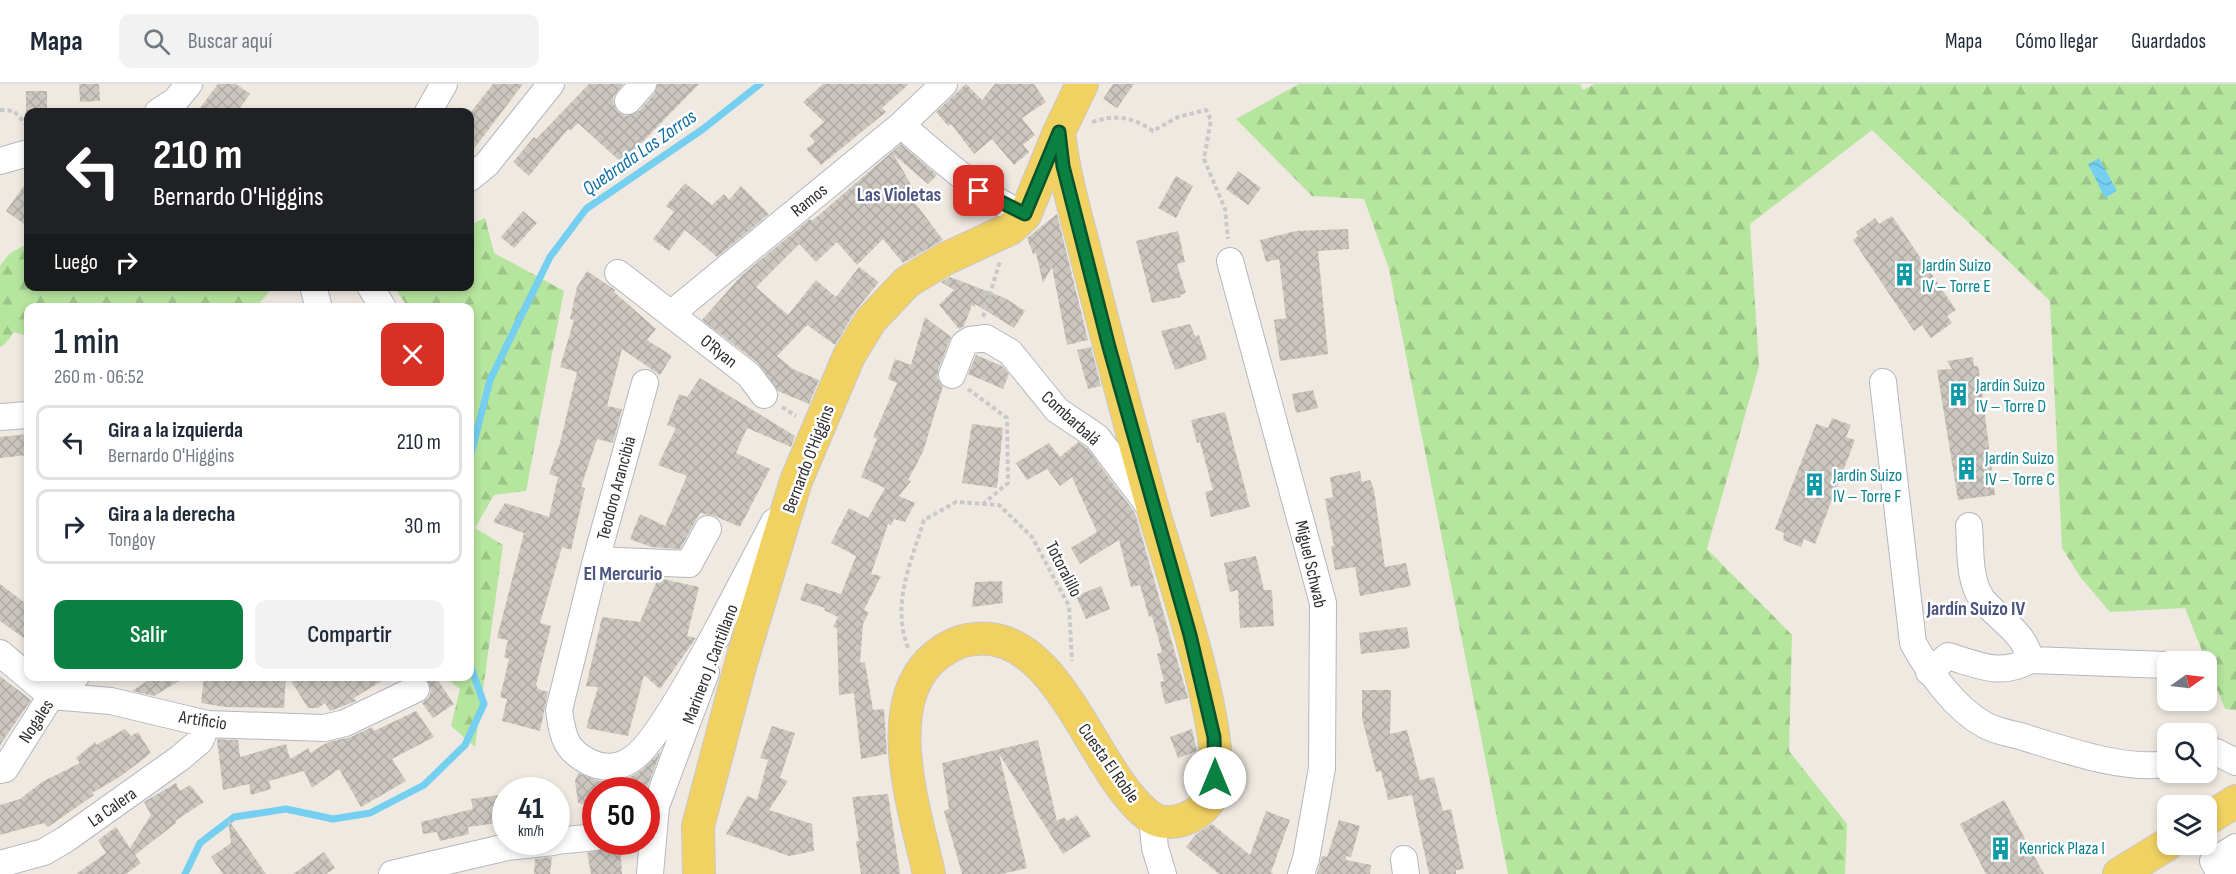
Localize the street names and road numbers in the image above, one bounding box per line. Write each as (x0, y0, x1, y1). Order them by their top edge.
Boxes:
street label: Ramos (787, 179, 832, 221)
street label: O'Ryan (696, 330, 741, 372)
street label: Combarbalá (1037, 387, 1104, 450)
street label: Bernardo O'Higgins (778, 402, 839, 516)
street label: Teodoro Arancibia (593, 434, 640, 542)
street label: Miguel Schwab (1290, 518, 1331, 610)
street label: Totoralillo (1041, 538, 1086, 600)
street label: Marinero J .Cantillano (678, 601, 743, 727)
street label: Nogales (15, 696, 58, 747)
street label: Artificio (177, 706, 228, 735)
street label: Cuesta El Roble (1074, 719, 1144, 807)
street label: La Calera (84, 783, 141, 832)

